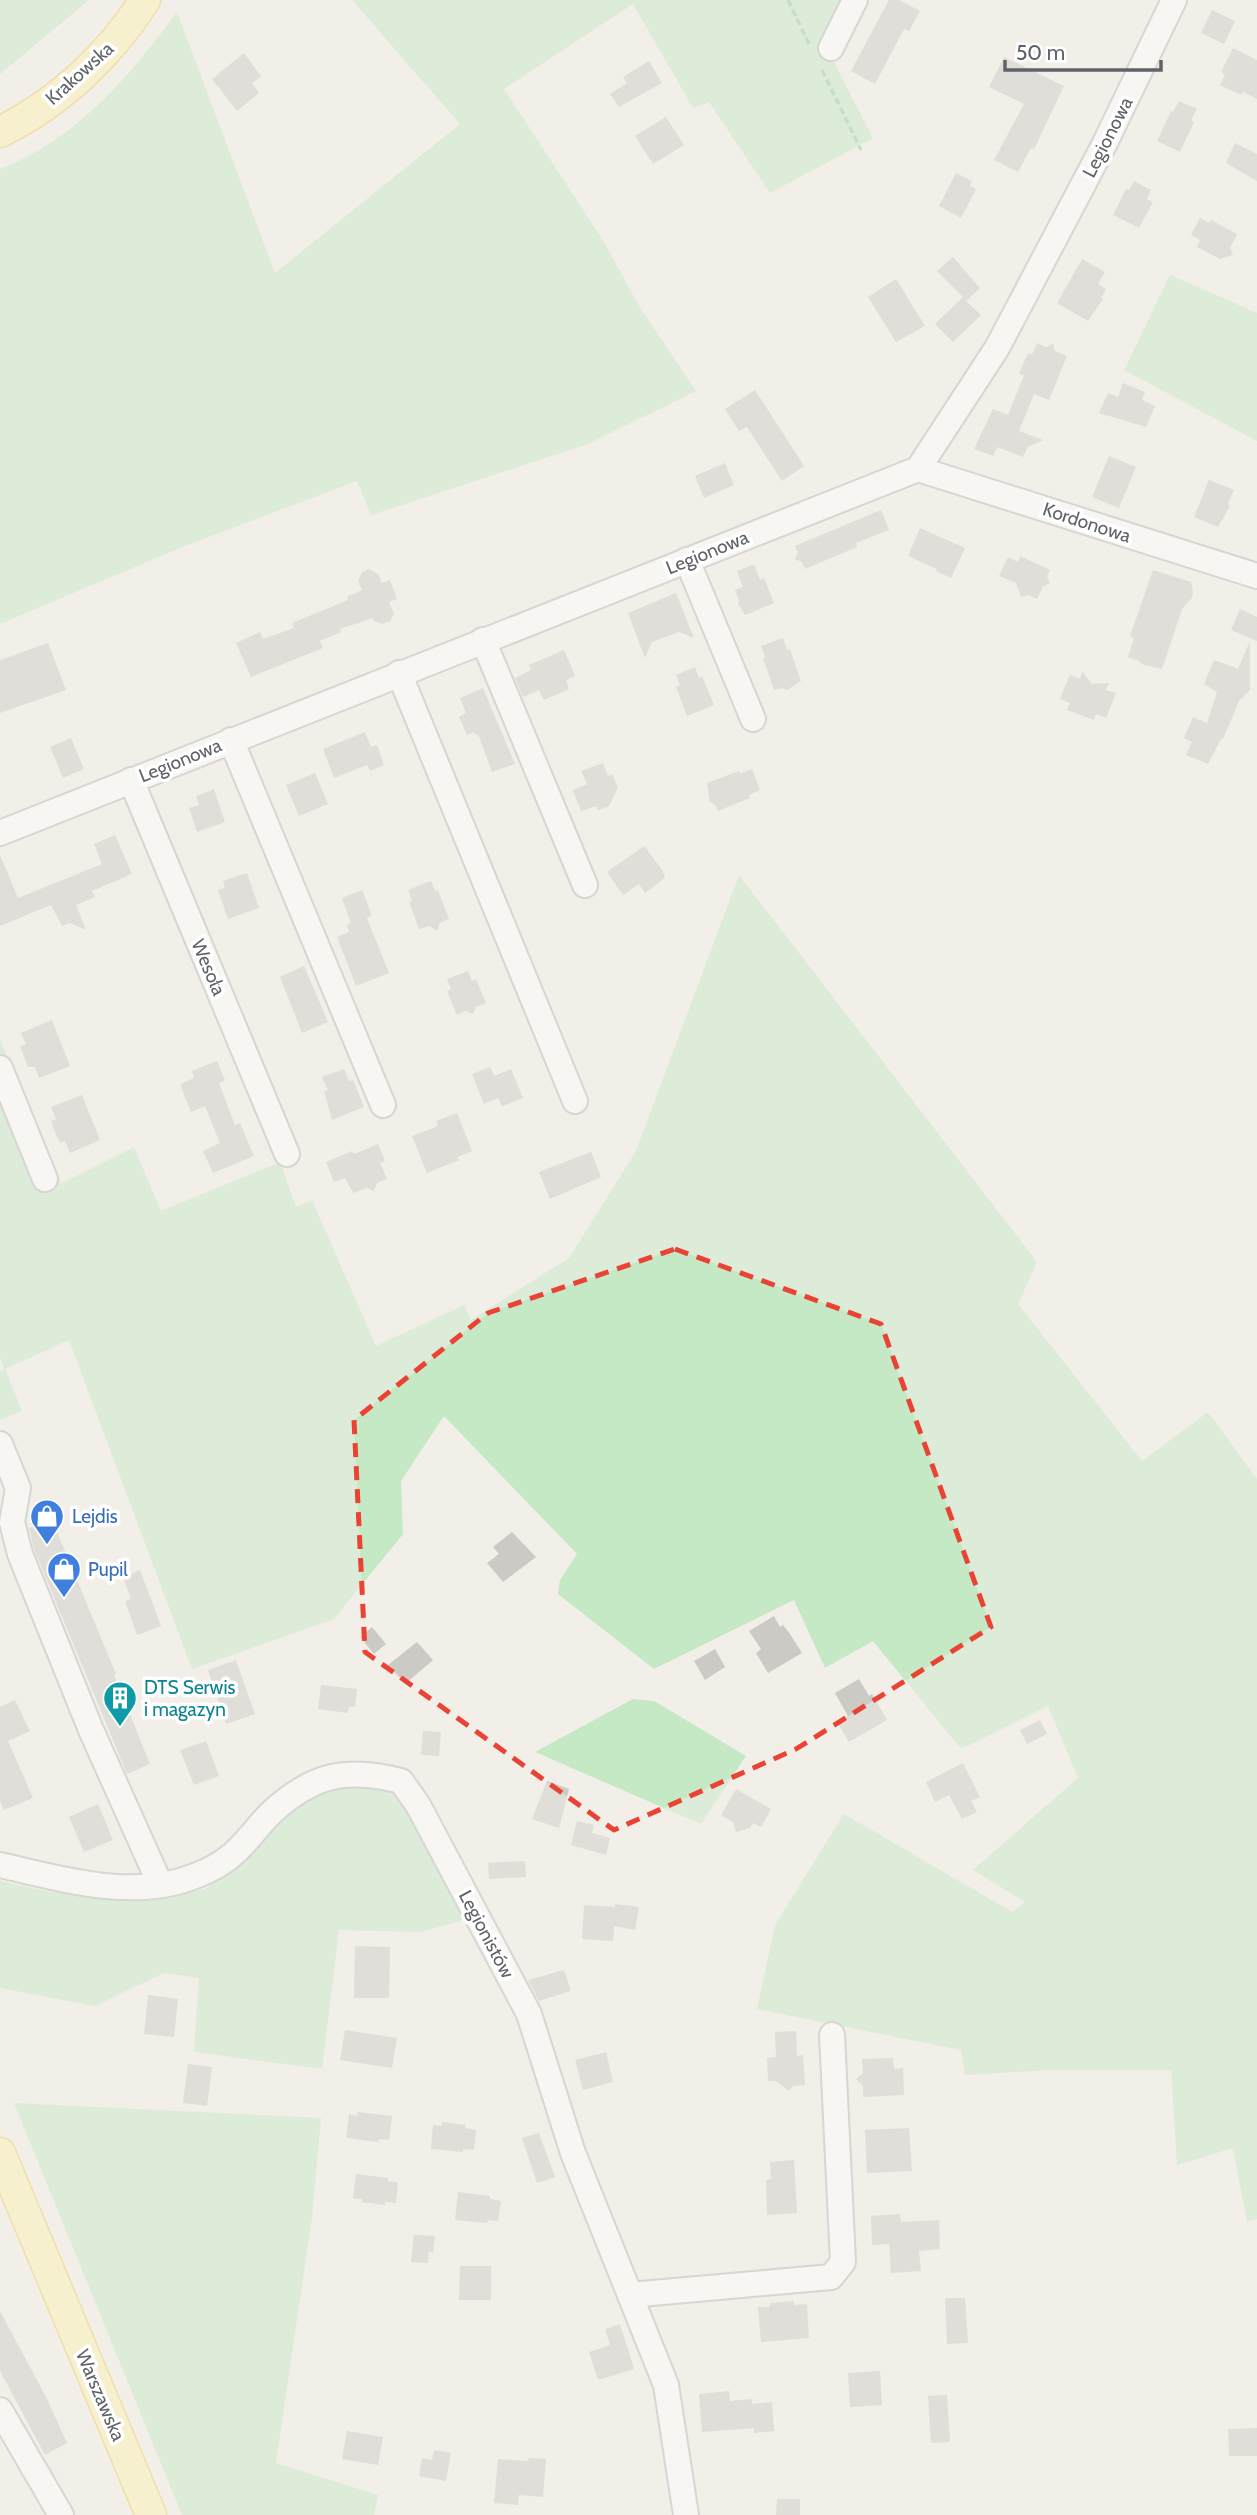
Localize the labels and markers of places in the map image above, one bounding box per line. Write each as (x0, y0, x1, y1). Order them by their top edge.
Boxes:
shop icon: Lejdis (28, 1497, 66, 1546)
place label: Lejdis (72, 1505, 118, 1528)
shop icon: Pupil (45, 1550, 83, 1599)
place label: Pupil (88, 1558, 128, 1581)
place label: DTS Serwis i magazyn (144, 1676, 235, 1721)
building icon: DTS Serwis i magazyn (101, 1679, 139, 1728)

